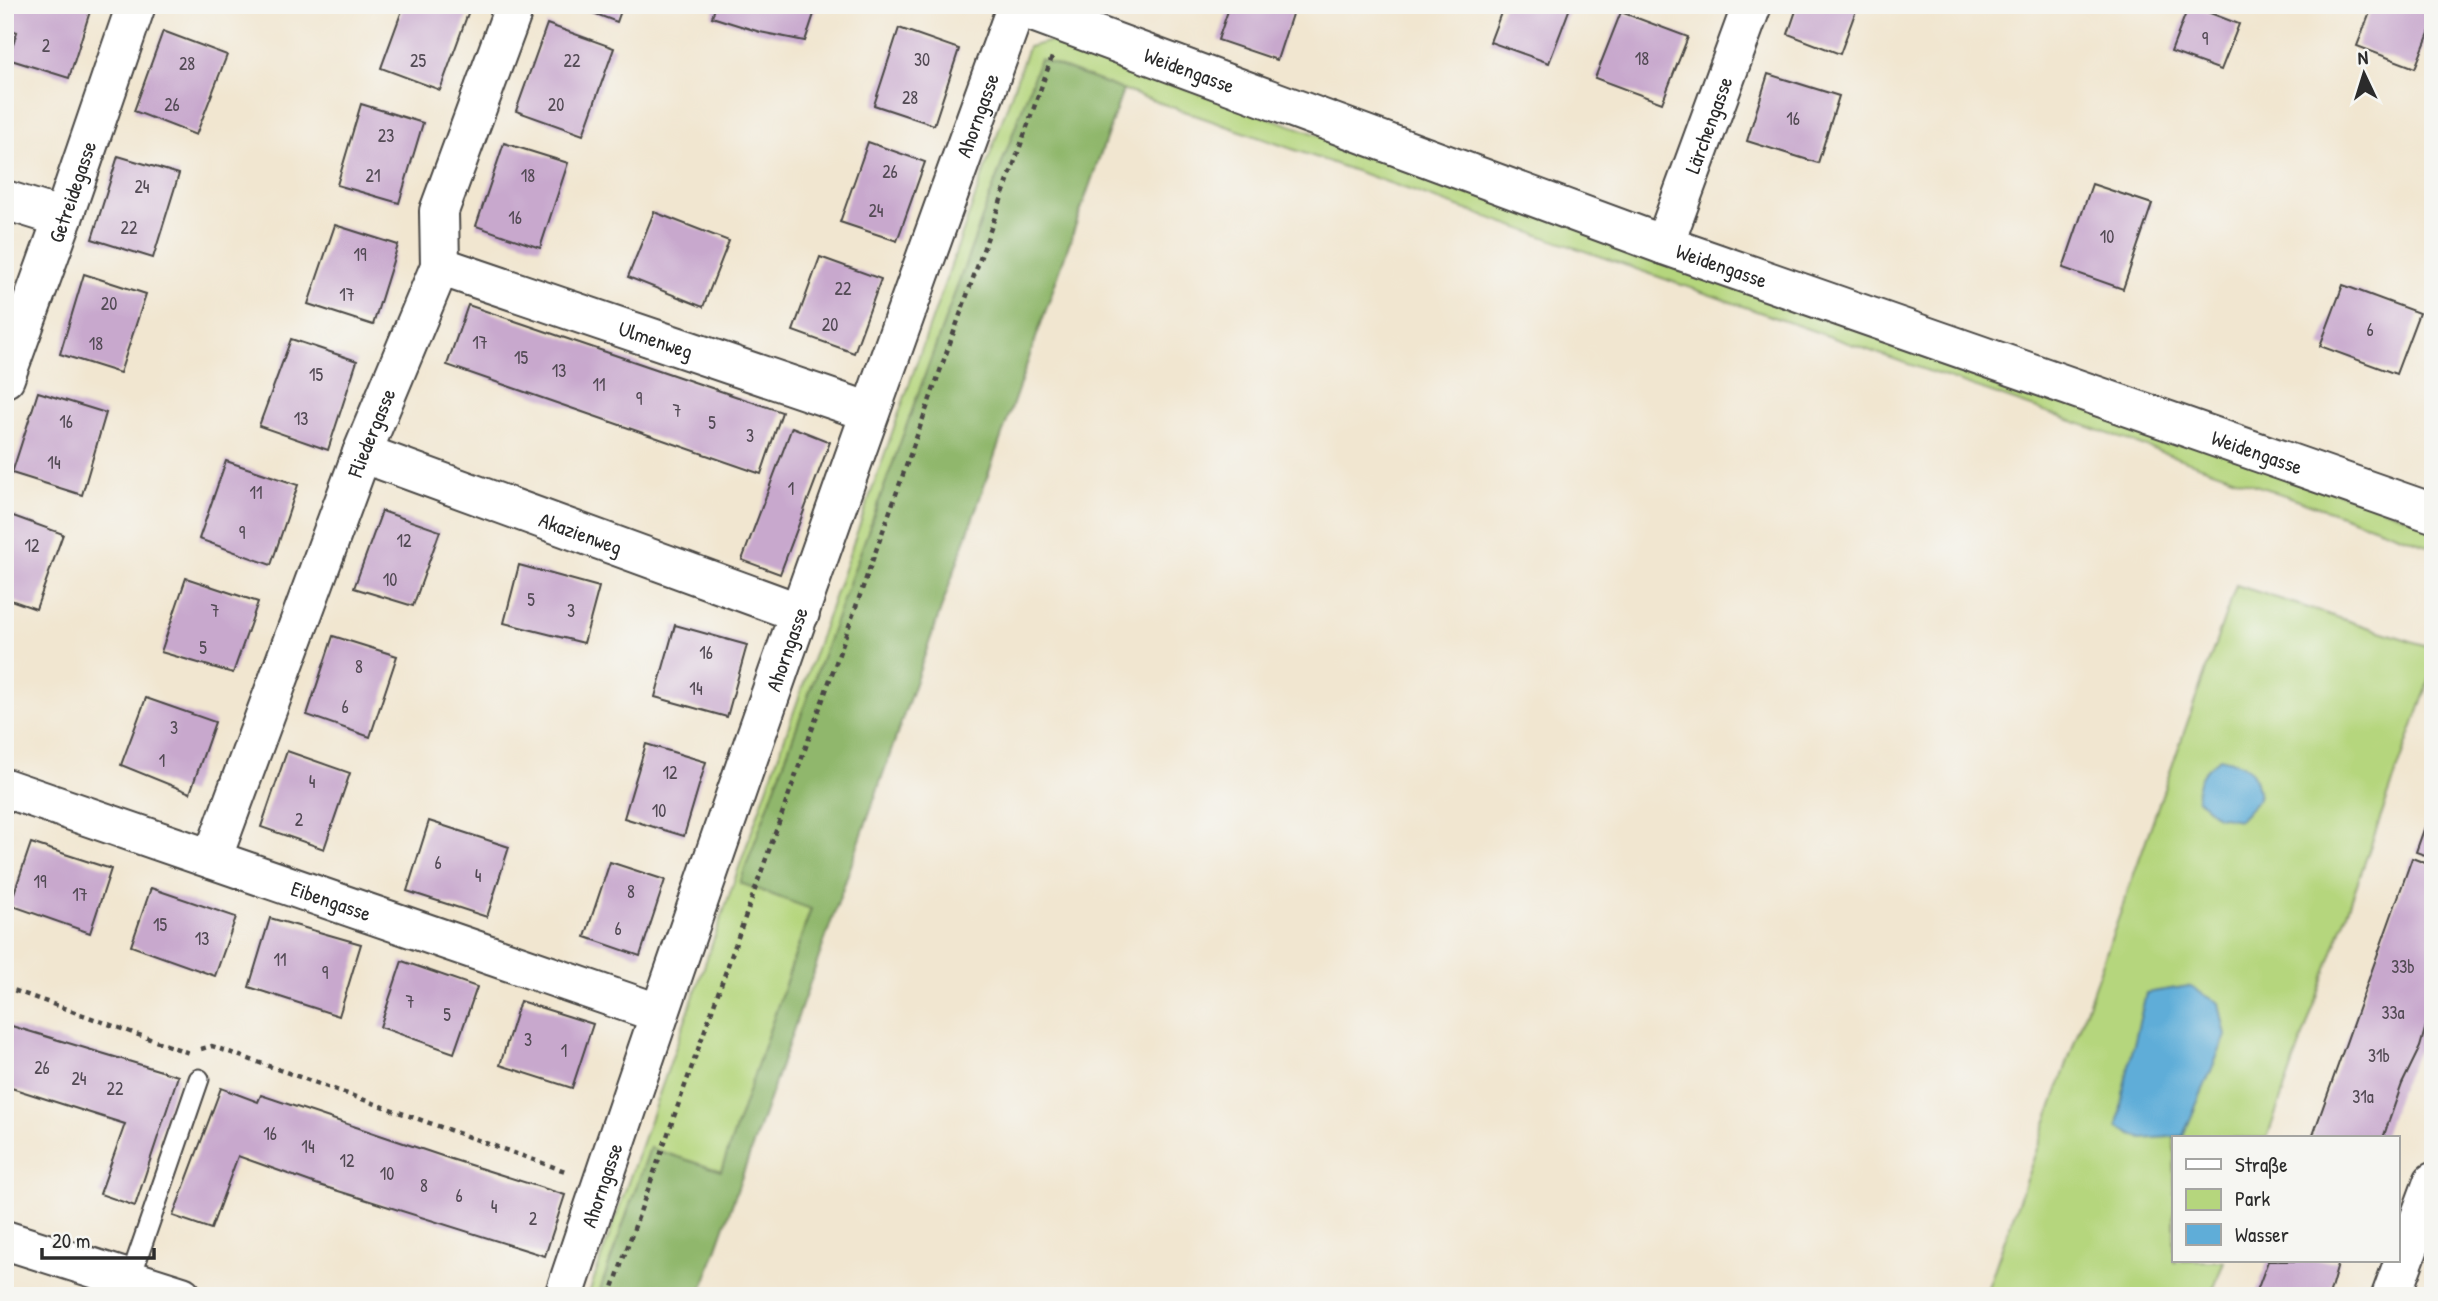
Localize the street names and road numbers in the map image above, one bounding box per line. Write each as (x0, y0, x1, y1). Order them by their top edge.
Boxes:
street label: Weidengasse (1140, 40, 1239, 100)
street label: Ahorngasse (949, 69, 1006, 161)
street label: Lärchengasse (1677, 72, 1739, 177)
street label: Getreidegasse (41, 137, 103, 246)
street label: Weidengasse (1672, 236, 1771, 294)
street label: Ulmenweg (615, 313, 697, 365)
street label: Fliedergasse (340, 384, 402, 482)
street label: Weidengasse (2208, 423, 2306, 481)
street label: Akazienweg (535, 505, 626, 561)
street label: Ahorngasse (758, 603, 814, 695)
street label: Eibengasse (287, 873, 375, 928)
street label: Ahorngasse (574, 1139, 629, 1231)

